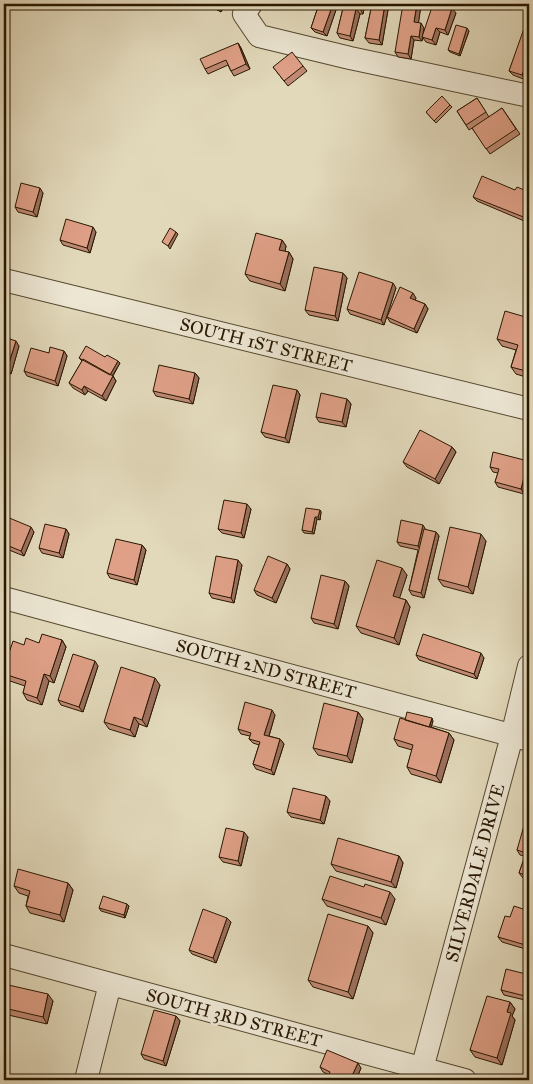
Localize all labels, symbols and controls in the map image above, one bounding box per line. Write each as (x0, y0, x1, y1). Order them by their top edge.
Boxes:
street label: SOUTH 1ST STREET (177, 313, 355, 377)
street label: SOUTH 2ND STREET (174, 634, 358, 704)
street label: SILVERDALE DRIVE (441, 781, 509, 965)
street label: SOUTH 3RD STREET (144, 984, 324, 1052)

